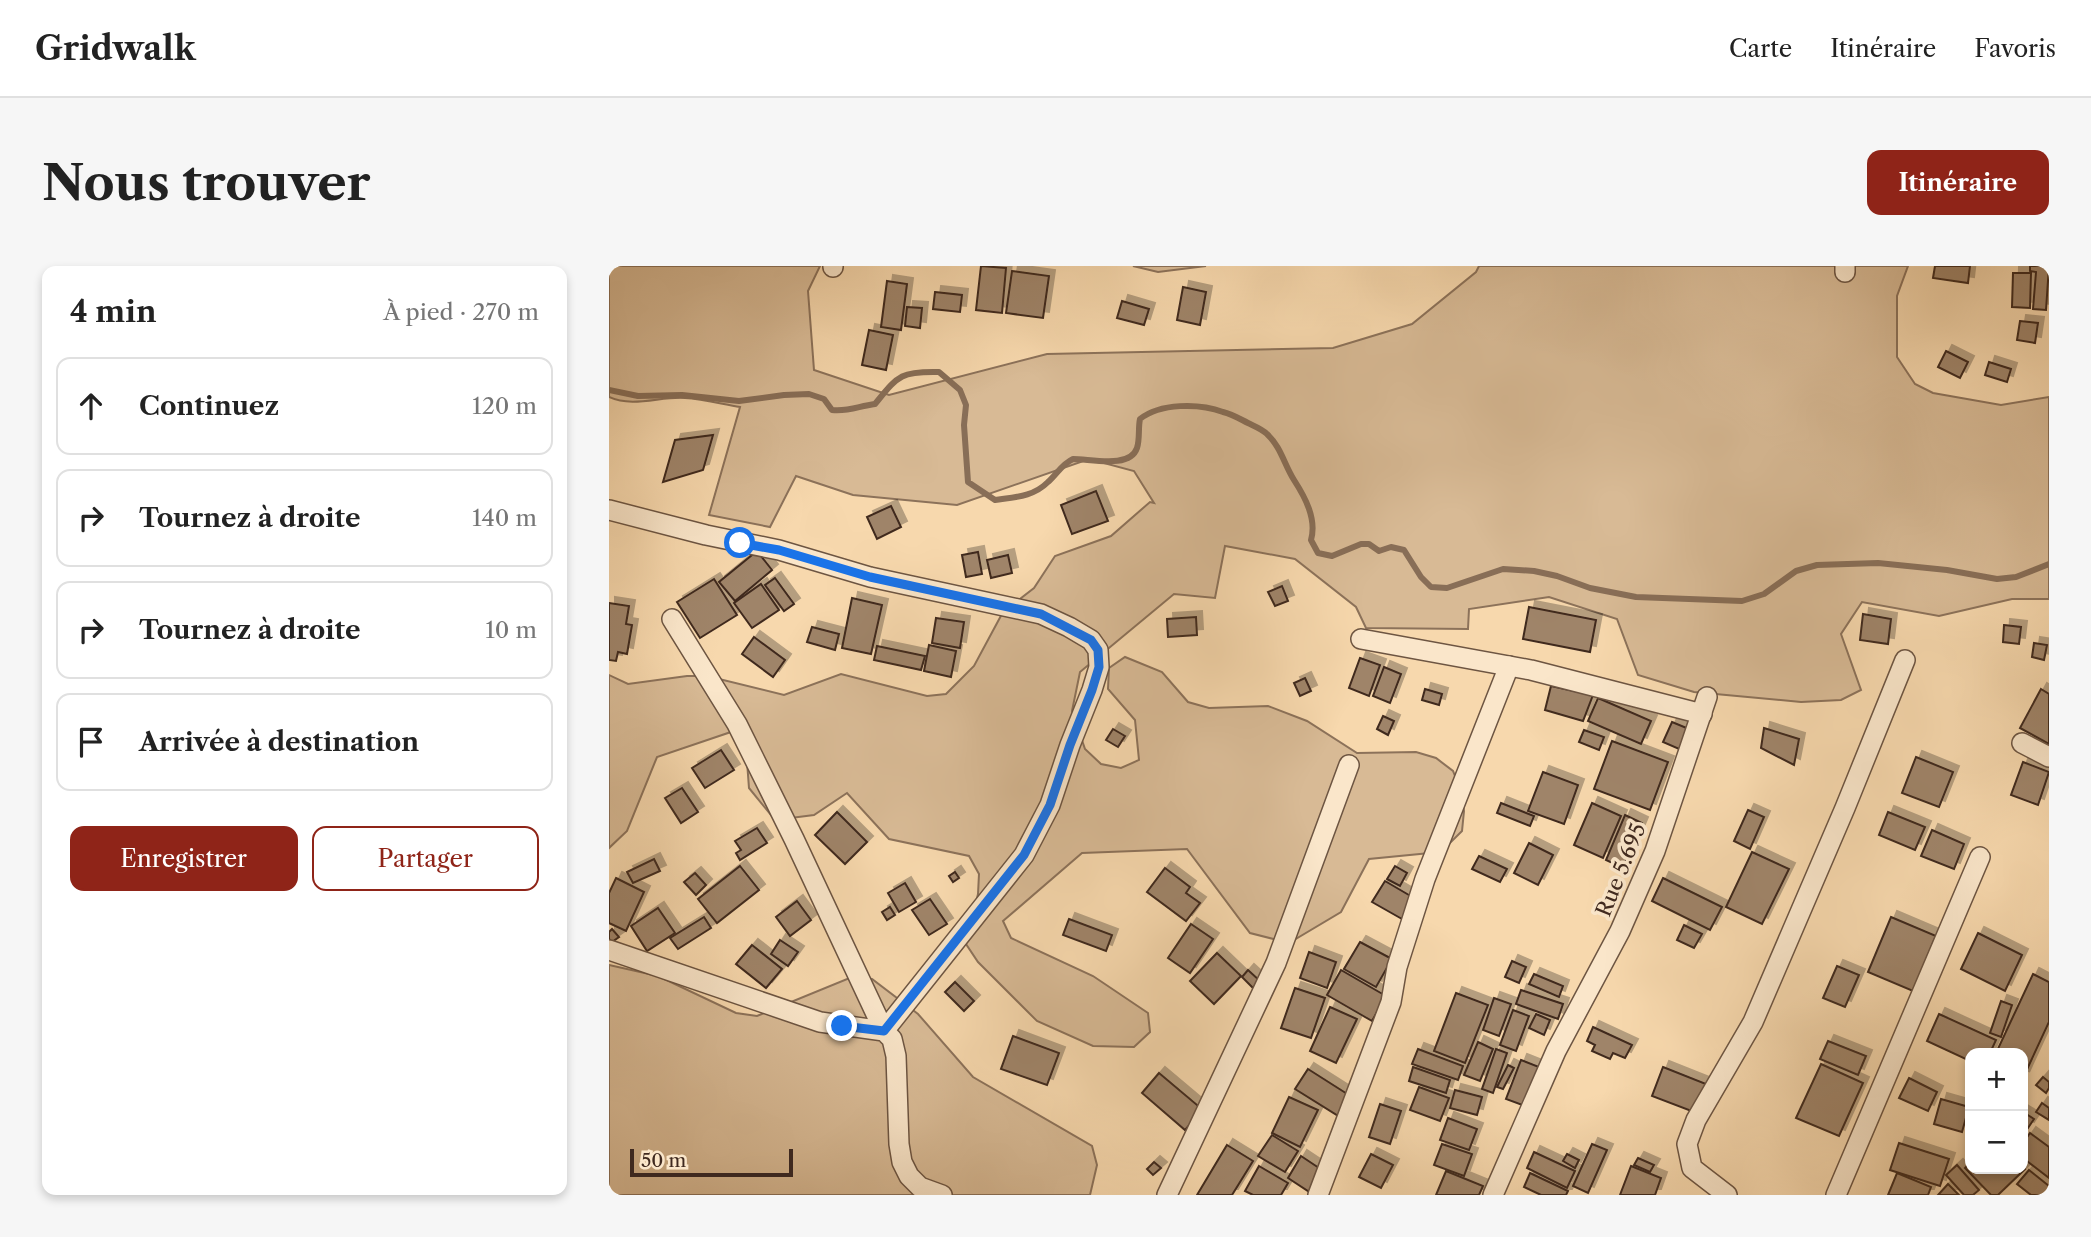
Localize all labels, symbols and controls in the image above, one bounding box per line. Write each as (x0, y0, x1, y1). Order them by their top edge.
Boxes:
text: Gridwalk (35, 28, 196, 69)
text: Carte (1729, 34, 1792, 63)
text: Itinéraire (1830, 34, 1936, 63)
text: Favoris (1974, 34, 2056, 63)
button: Itinéraire (1867, 150, 2049, 215)
text: Nous trouver (42, 152, 370, 213)
text: 4 min (70, 293, 156, 330)
text: À pied · 270 m (383, 298, 539, 326)
icon: ahead (72, 387, 110, 425)
text: Continuez (139, 390, 279, 422)
text: 120 m (472, 392, 537, 420)
icon: right (72, 499, 110, 537)
text: Tournez à droite (139, 502, 361, 534)
text: 140 m (472, 504, 537, 532)
route start (724, 527, 755, 558)
icon: right (72, 611, 110, 649)
text: Tournez à droite (139, 614, 361, 646)
text: 10 m (485, 616, 537, 644)
icon: arrive (72, 723, 110, 761)
text: Arrivée à destination (139, 726, 419, 758)
street label: Rue 5.695 (1590, 819, 1651, 920)
button: Enregistrer (70, 826, 298, 891)
button: Partager (312, 826, 539, 891)
route end (826, 1010, 857, 1041)
map controls (1965, 1048, 2028, 1174)
button: + (1965, 1048, 2028, 1111)
button: − (1965, 1111, 2028, 1174)
scale bar (630, 1146, 793, 1178)
text: 50 m (641, 1149, 686, 1172)

